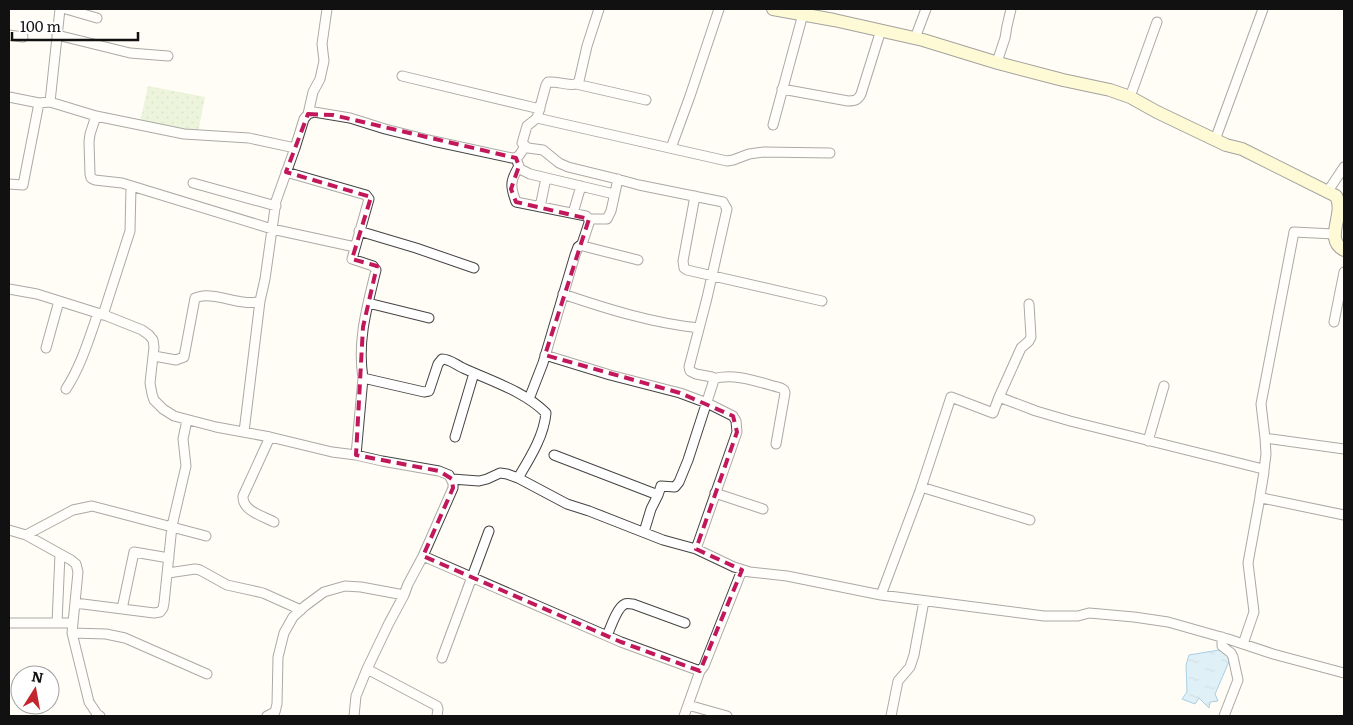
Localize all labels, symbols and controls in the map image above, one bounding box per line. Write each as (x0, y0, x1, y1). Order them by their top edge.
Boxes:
scale bar (12, 10, 139, 42)
text: 100 m (20, 14, 61, 37)
north arrow (10, 665, 60, 715)
text: N (30, 665, 46, 687)

